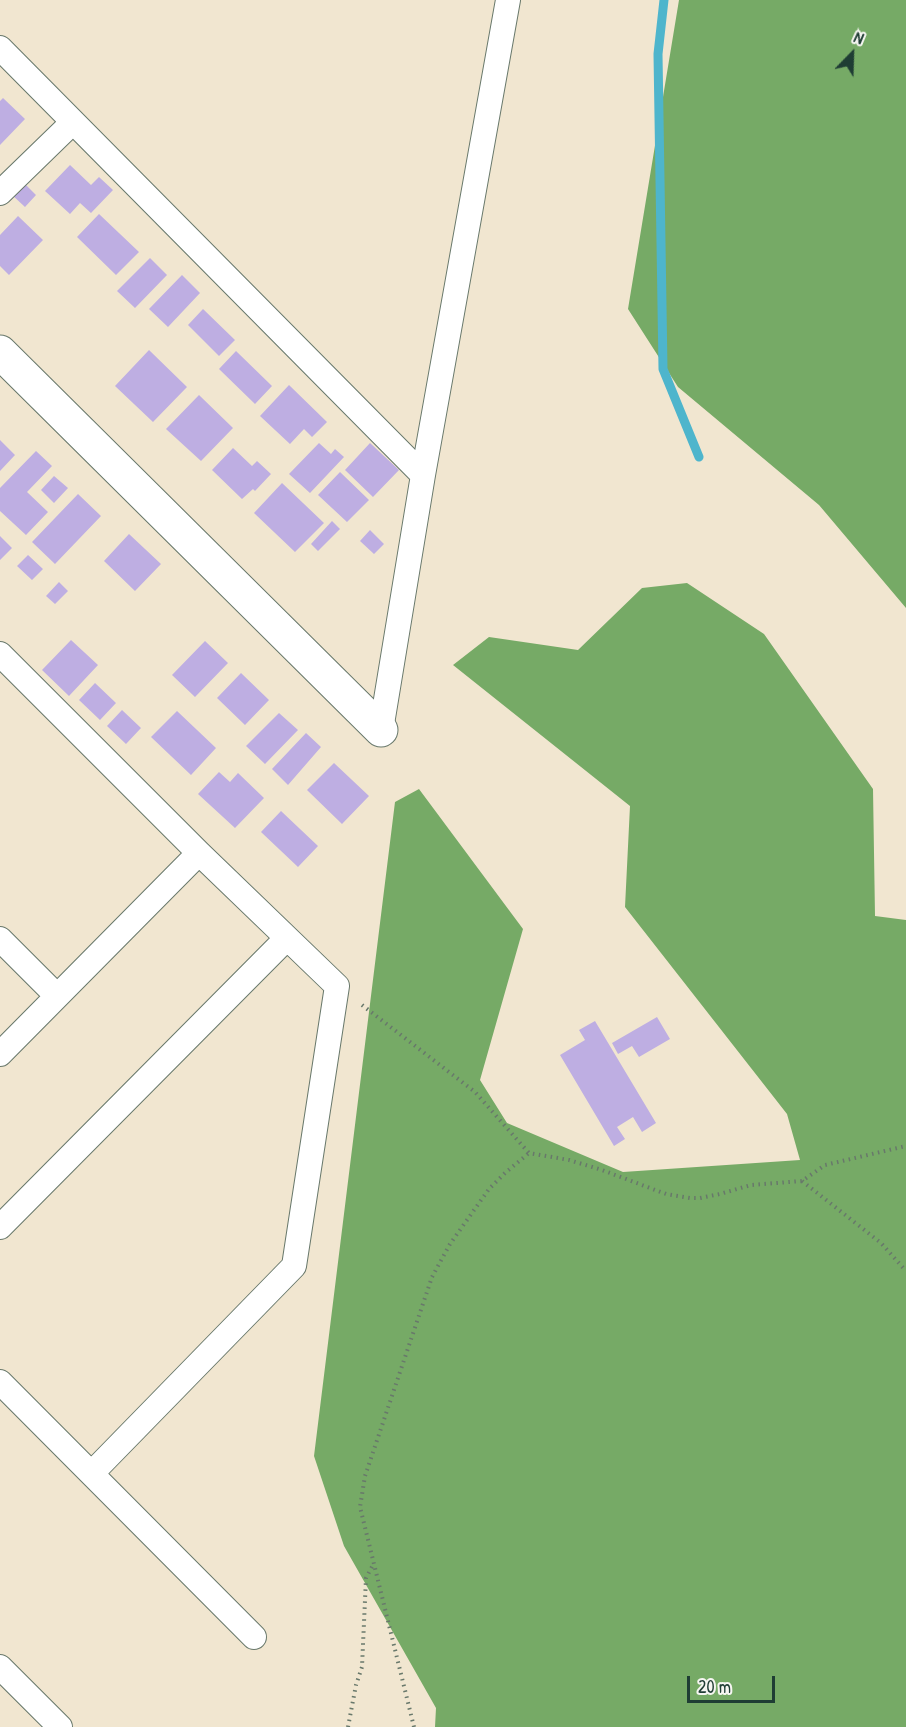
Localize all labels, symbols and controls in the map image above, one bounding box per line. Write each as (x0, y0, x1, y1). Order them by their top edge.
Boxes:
north arrow (822, 24, 882, 84)
text: N (851, 26, 867, 49)
scale bar (690, 1664, 778, 1702)
text: 20 m (698, 1674, 731, 1699)

